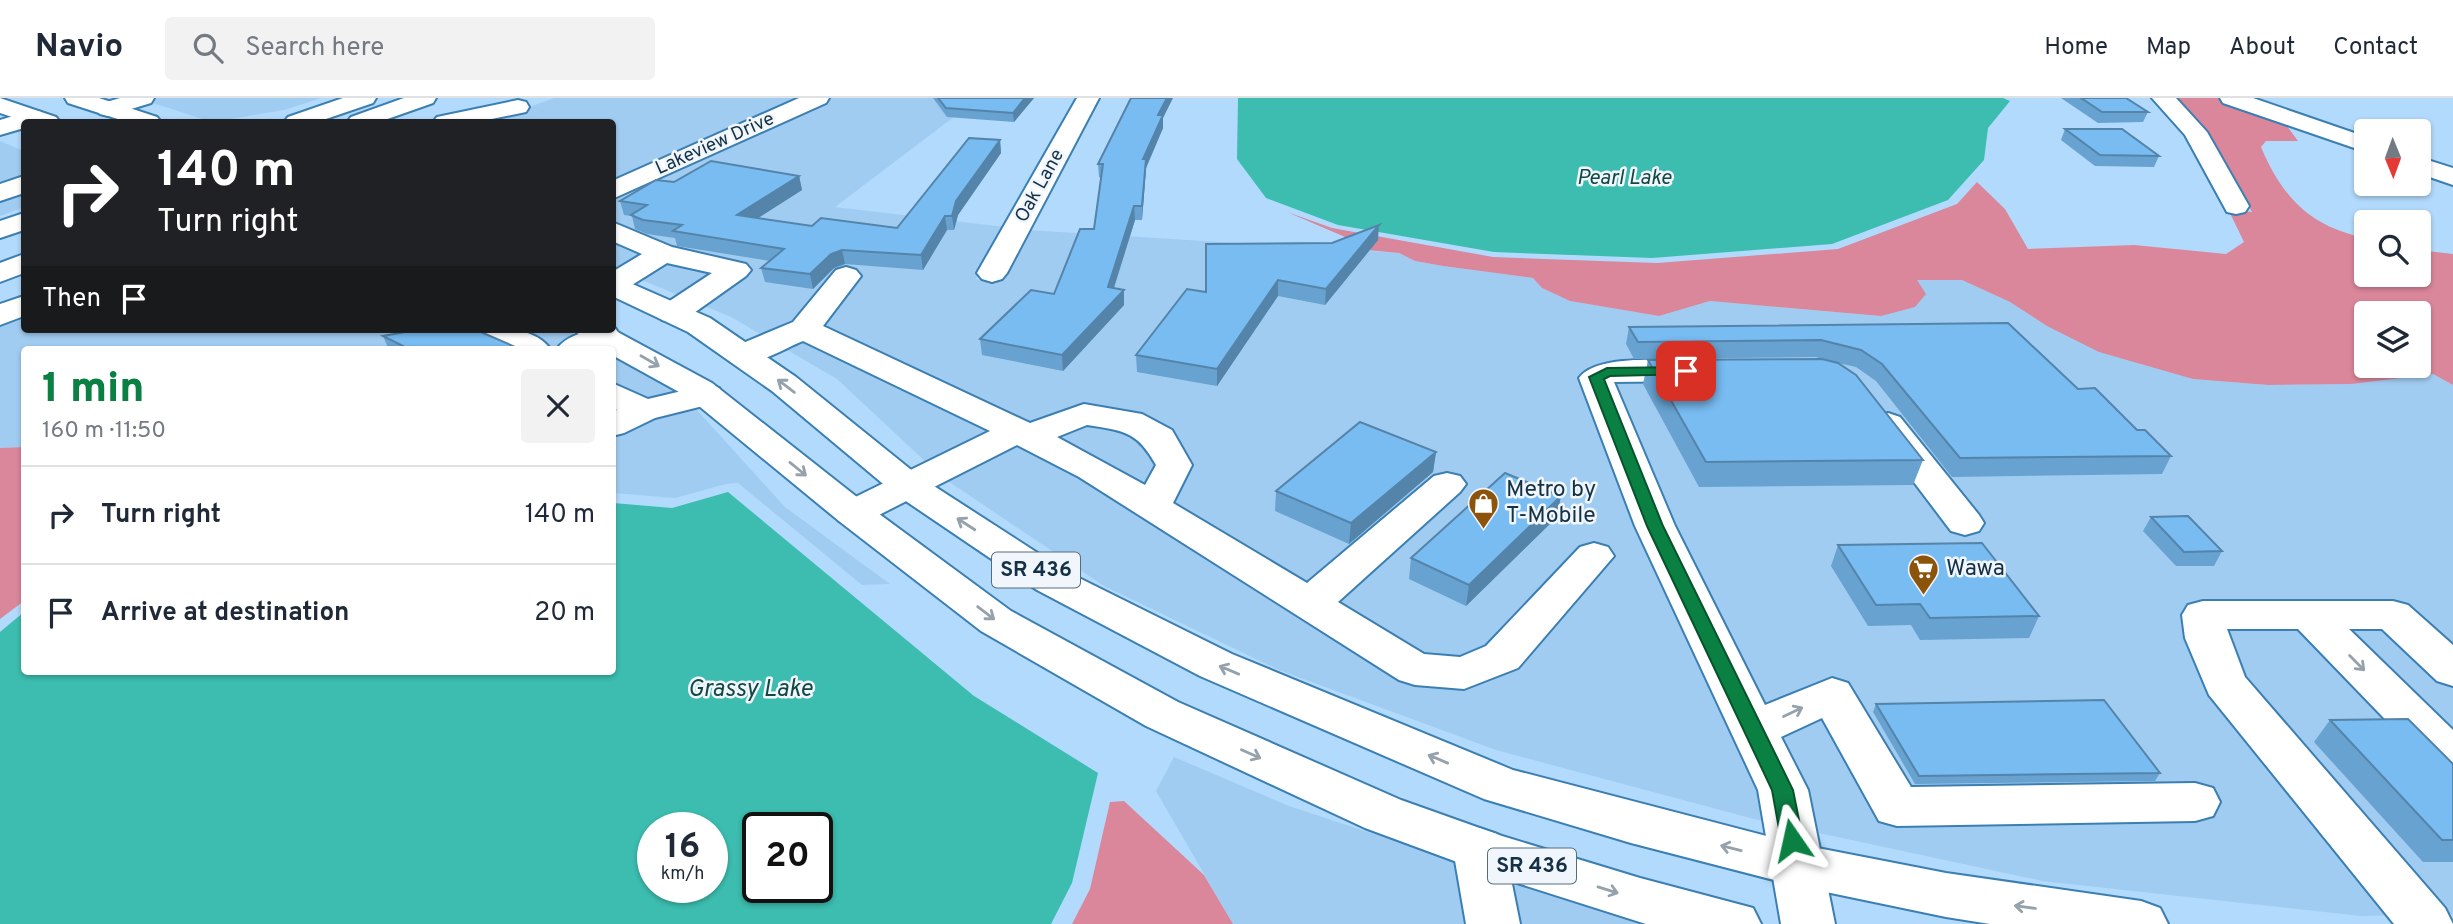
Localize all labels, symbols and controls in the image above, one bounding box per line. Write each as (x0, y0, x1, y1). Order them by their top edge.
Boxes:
search box (165, 17, 655, 80)
text: Navio (35, 27, 123, 69)
icon: search (189, 29, 227, 67)
text: Search here (245, 32, 384, 65)
text: Home (2044, 33, 2108, 63)
text: Map (2146, 33, 2191, 63)
text: About (2229, 33, 2295, 63)
text: Contact (2333, 33, 2418, 63)
street label: Lakeview Drive (652, 107, 778, 181)
north arrow (2354, 119, 2431, 196)
map controls (2354, 119, 2431, 378)
text: 140 m (157, 142, 296, 204)
street label: Oak Lane (1010, 145, 1070, 227)
icon: right (42, 147, 133, 238)
water label: Pearl Lake (1577, 165, 1672, 192)
text: Turn right (157, 203, 299, 243)
button: search (2354, 210, 2431, 287)
icon: arrive (115, 280, 153, 318)
text: Then (42, 283, 101, 316)
button: layers (2354, 301, 2431, 378)
pin (1656, 341, 1716, 401)
icon: arrive (1667, 352, 1705, 390)
one-way arrow (640, 355, 660, 369)
text: 1 min (42, 364, 145, 417)
button: close (521, 369, 595, 443)
one-way arrow (776, 379, 795, 394)
text: 160 m · 11:50 (42, 417, 166, 446)
one-way arrow (788, 461, 806, 477)
place label: Metro by T-Mobile (1506, 476, 1596, 531)
shop icon: Metro by T-Mobile (1466, 486, 1500, 530)
icon: right (42, 496, 80, 534)
text: Turn right (101, 499, 221, 532)
text: 140 m (525, 499, 595, 532)
one-way arrow (957, 517, 976, 531)
road number: SR 436 (992, 552, 1080, 588)
supermarket icon: Wawa (1906, 552, 1940, 596)
place label: Wawa (1946, 555, 2005, 584)
icon: arrive (42, 594, 80, 632)
text: Arrive at destination (101, 597, 349, 630)
text: 20 m (534, 597, 595, 630)
one-way arrow (976, 606, 995, 621)
one-way arrow (2348, 654, 2365, 671)
one-way arrow (1218, 663, 1240, 676)
water label: Grassy Lake (688, 675, 813, 705)
one-way arrow (1782, 705, 1803, 718)
one-way arrow (1240, 748, 1262, 761)
one-way arrow (1428, 752, 1449, 765)
position arrow (1755, 803, 1829, 877)
speed limit sign: 20 (742, 812, 833, 903)
text: 16 (665, 826, 700, 870)
one-way arrow (1720, 841, 1743, 854)
road number: SR 436 (1488, 848, 1576, 884)
text: km/h (661, 863, 704, 886)
one-way arrow (1597, 885, 1619, 898)
one-way arrow (2014, 900, 2037, 913)

